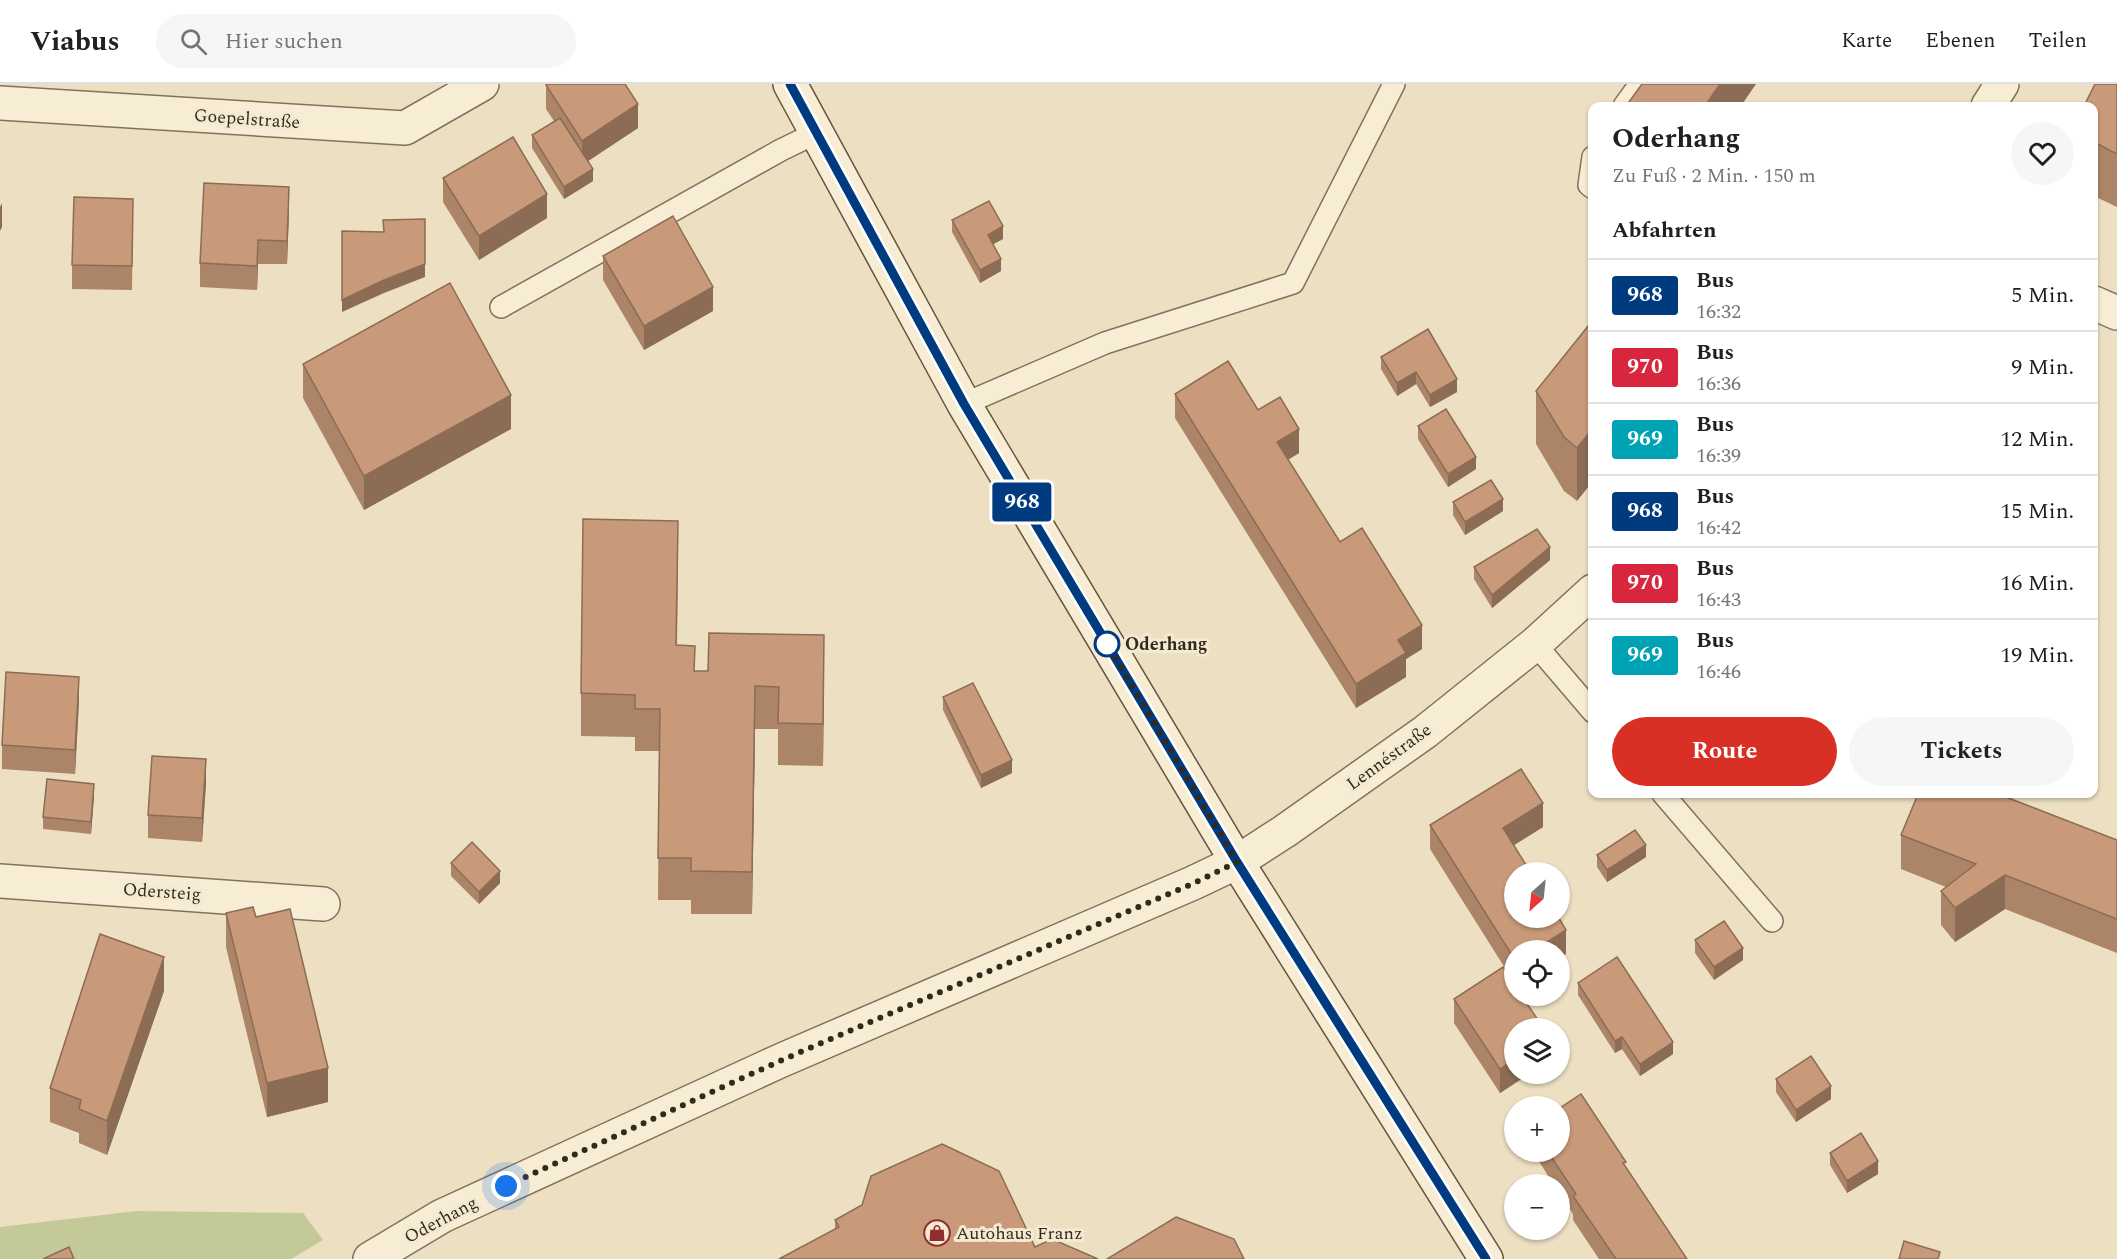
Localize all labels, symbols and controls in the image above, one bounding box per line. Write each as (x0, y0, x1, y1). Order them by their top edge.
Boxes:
search box (156, 14, 576, 68)
text: Viabus (30, 20, 120, 63)
icon: search (177, 25, 210, 58)
text: Hier suchen (225, 25, 343, 58)
text: Karte (1841, 25, 1892, 57)
text: Ebenen (1925, 25, 1996, 57)
text: Teilen (2029, 25, 2087, 57)
street label: Goepelstraße (193, 102, 301, 136)
text: Oderhang (1612, 117, 1740, 160)
button: heart (2011, 122, 2074, 185)
text: Zu Fuß · 2 Min. · 150 m (1612, 161, 1816, 191)
text: Abfahrten (1612, 214, 1717, 247)
text: Bus (1696, 264, 1734, 297)
text: 968 (1627, 279, 1663, 311)
text: 5 Min. (2011, 279, 2074, 312)
text: 16:32 (1696, 297, 1741, 327)
text: Bus (1696, 336, 1734, 369)
text: 970 (1627, 351, 1663, 383)
text: 9 Min. (2011, 351, 2074, 384)
text: 16:36 (1696, 369, 1741, 399)
text: Bus (1696, 408, 1734, 441)
text: 969 (1627, 423, 1663, 455)
text: 12 Min. (2000, 423, 2074, 456)
text: 16:39 (1696, 441, 1741, 471)
text: Bus (1696, 480, 1734, 513)
line badge: 968 (988, 482, 1056, 522)
text: 968 (1004, 486, 1040, 518)
text: 968 (1627, 495, 1663, 527)
text: 15 Min. (2000, 495, 2074, 528)
text: 16:42 (1696, 513, 1741, 543)
text: Bus (1696, 552, 1734, 585)
text: 970 (1627, 567, 1663, 599)
text: 16 Min. (2000, 567, 2074, 600)
text: 16:43 (1696, 585, 1741, 615)
text: Bus (1696, 624, 1734, 657)
marker: Oderhang (1094, 631, 1120, 657)
place label: Oderhang (1125, 631, 1208, 658)
text: 969 (1627, 639, 1663, 671)
text: 19 Min. (2000, 639, 2074, 672)
text: 16:46 (1696, 657, 1741, 687)
street label: Lennéstraße (1341, 717, 1437, 797)
button: Route (1612, 717, 1837, 786)
button: Tickets (1849, 717, 2074, 786)
north arrow (1504, 862, 1570, 928)
map controls (1504, 862, 1570, 1240)
street label: Odersteig (122, 876, 202, 908)
button: locate (1504, 940, 1570, 1006)
button: layers (1504, 1018, 1570, 1084)
button: + (1504, 1096, 1570, 1162)
your location (491, 1171, 521, 1201)
button: − (1504, 1174, 1570, 1240)
street label: Oderhang (399, 1189, 483, 1251)
shop icon: Autohaus Franz (922, 1218, 952, 1248)
place label: Autohaus Franz (956, 1220, 1083, 1247)

